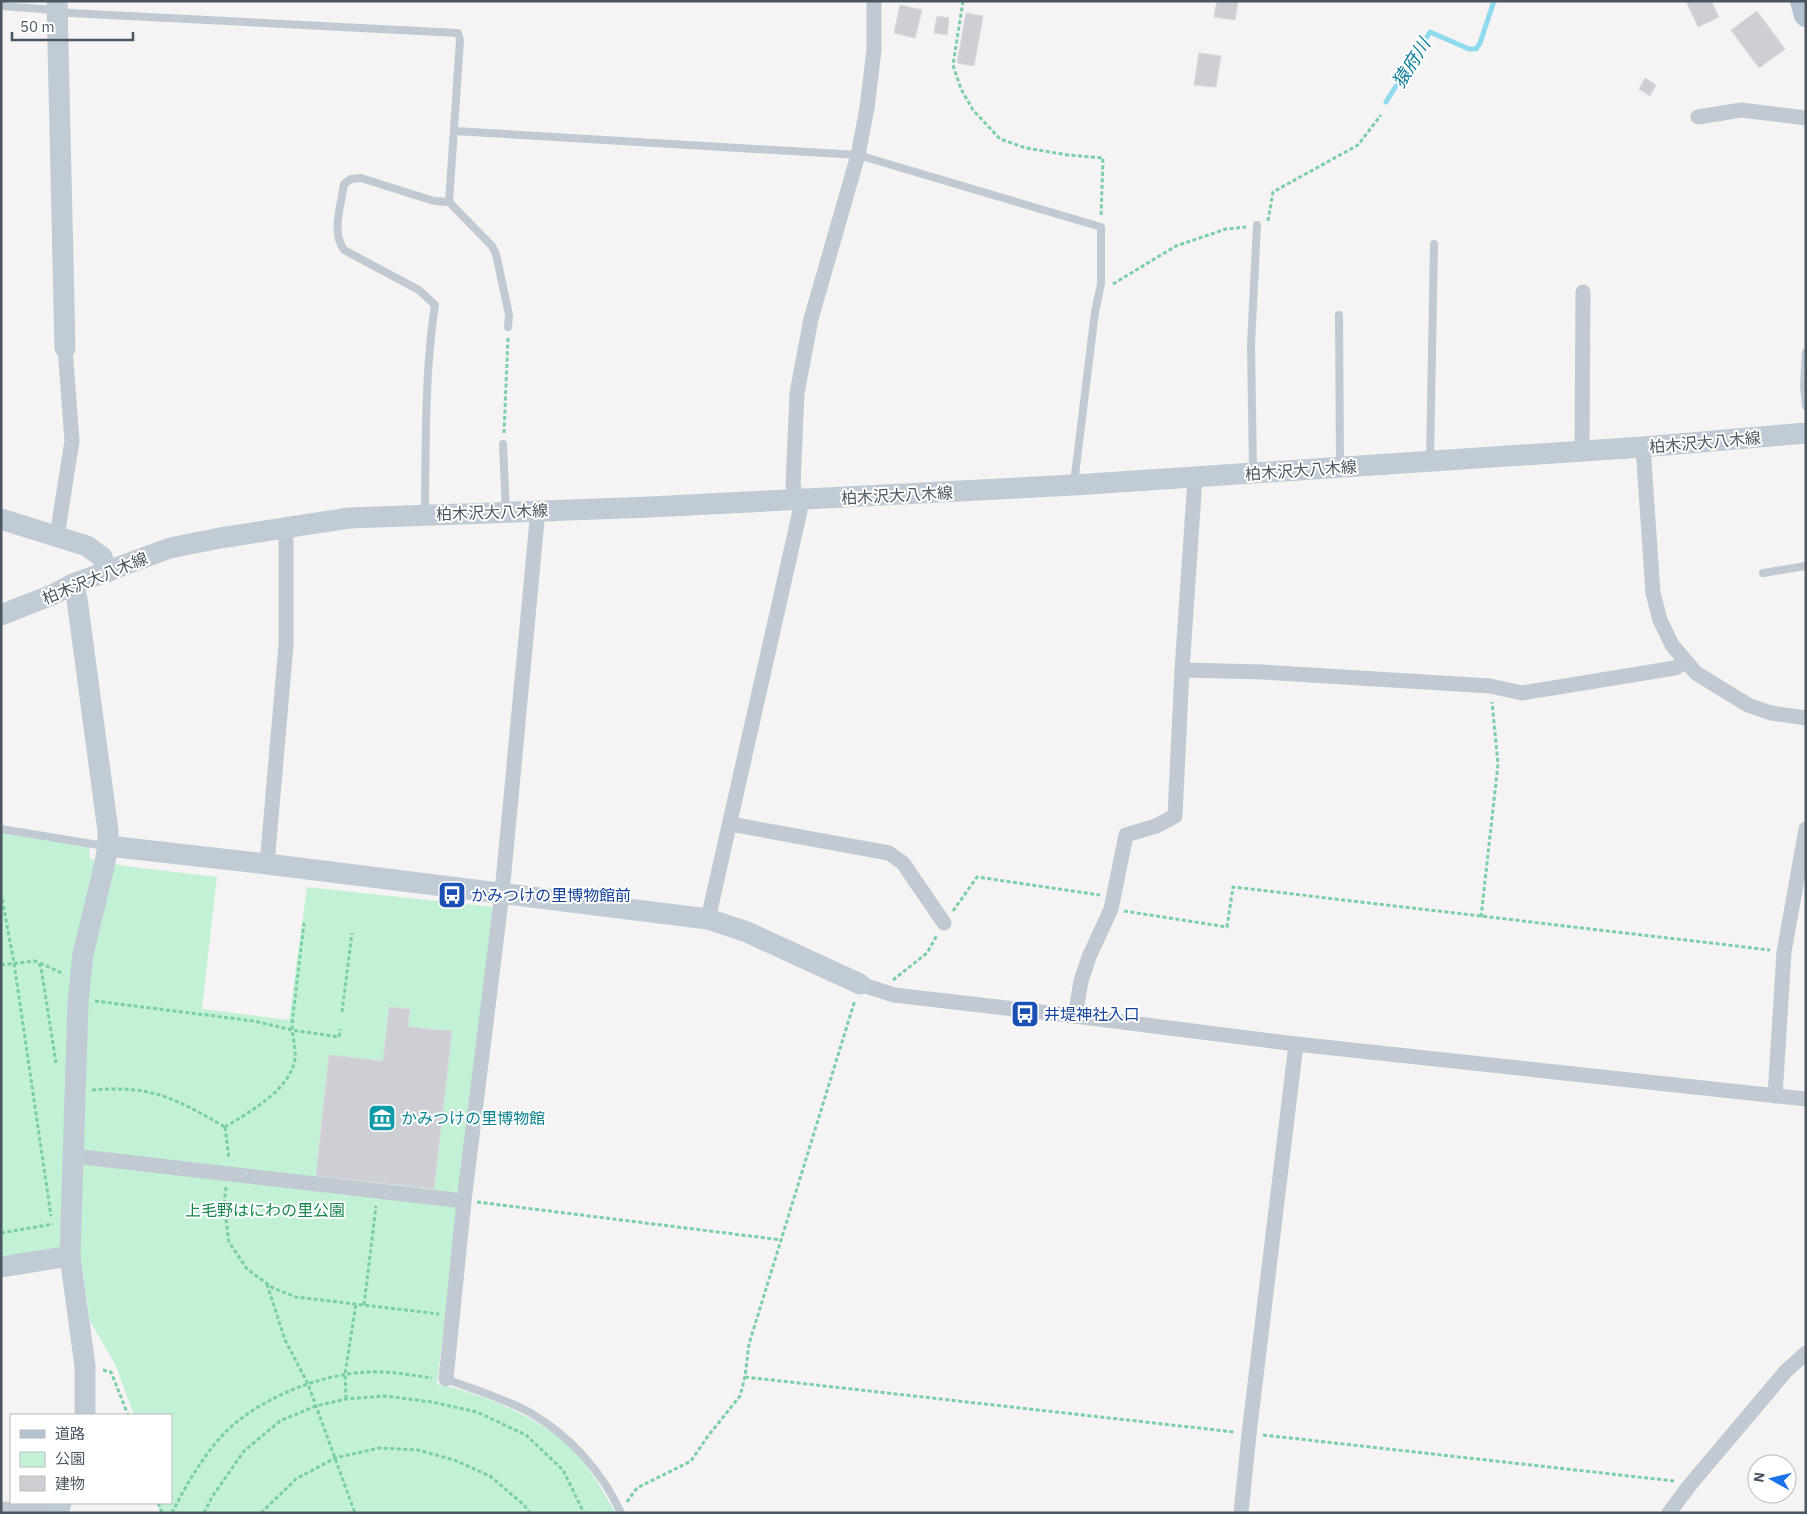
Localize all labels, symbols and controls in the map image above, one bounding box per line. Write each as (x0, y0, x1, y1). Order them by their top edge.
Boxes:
scale bar (12, 10, 134, 42)
text: 50 m (20, 17, 55, 36)
water label: 猿府川 (1387, 32, 1436, 92)
street label: 柏木沢大八木線 (1648, 427, 1762, 457)
street label: 柏木沢大八木線 (1244, 456, 1358, 484)
street label: 柏木沢大八木線 (841, 482, 953, 508)
street label: 柏木沢大八木線 (436, 500, 548, 524)
street label: 柏木沢大八木線 (39, 548, 151, 608)
bus stop icon: かみつけの里博物館前 (437, 880, 467, 910)
place label: かみつけの里博物館前 (471, 885, 631, 905)
bus stop icon: 井堤神社入口 (1010, 999, 1040, 1029)
place label: 井堤神社入口 (1044, 1004, 1140, 1024)
museum icon: かみつけの里博物館 (367, 1103, 397, 1133)
place label: かみつけの里博物館 (401, 1108, 545, 1128)
park label: 上毛野はにわの里公園 (185, 1200, 345, 1220)
legend (10, 1414, 172, 1504)
text: 道路 (55, 1424, 85, 1443)
text: 公園 (55, 1449, 85, 1468)
north arrow (1747, 1454, 1797, 1504)
text: N (1750, 1471, 1769, 1483)
text: 建物 (55, 1474, 85, 1493)

